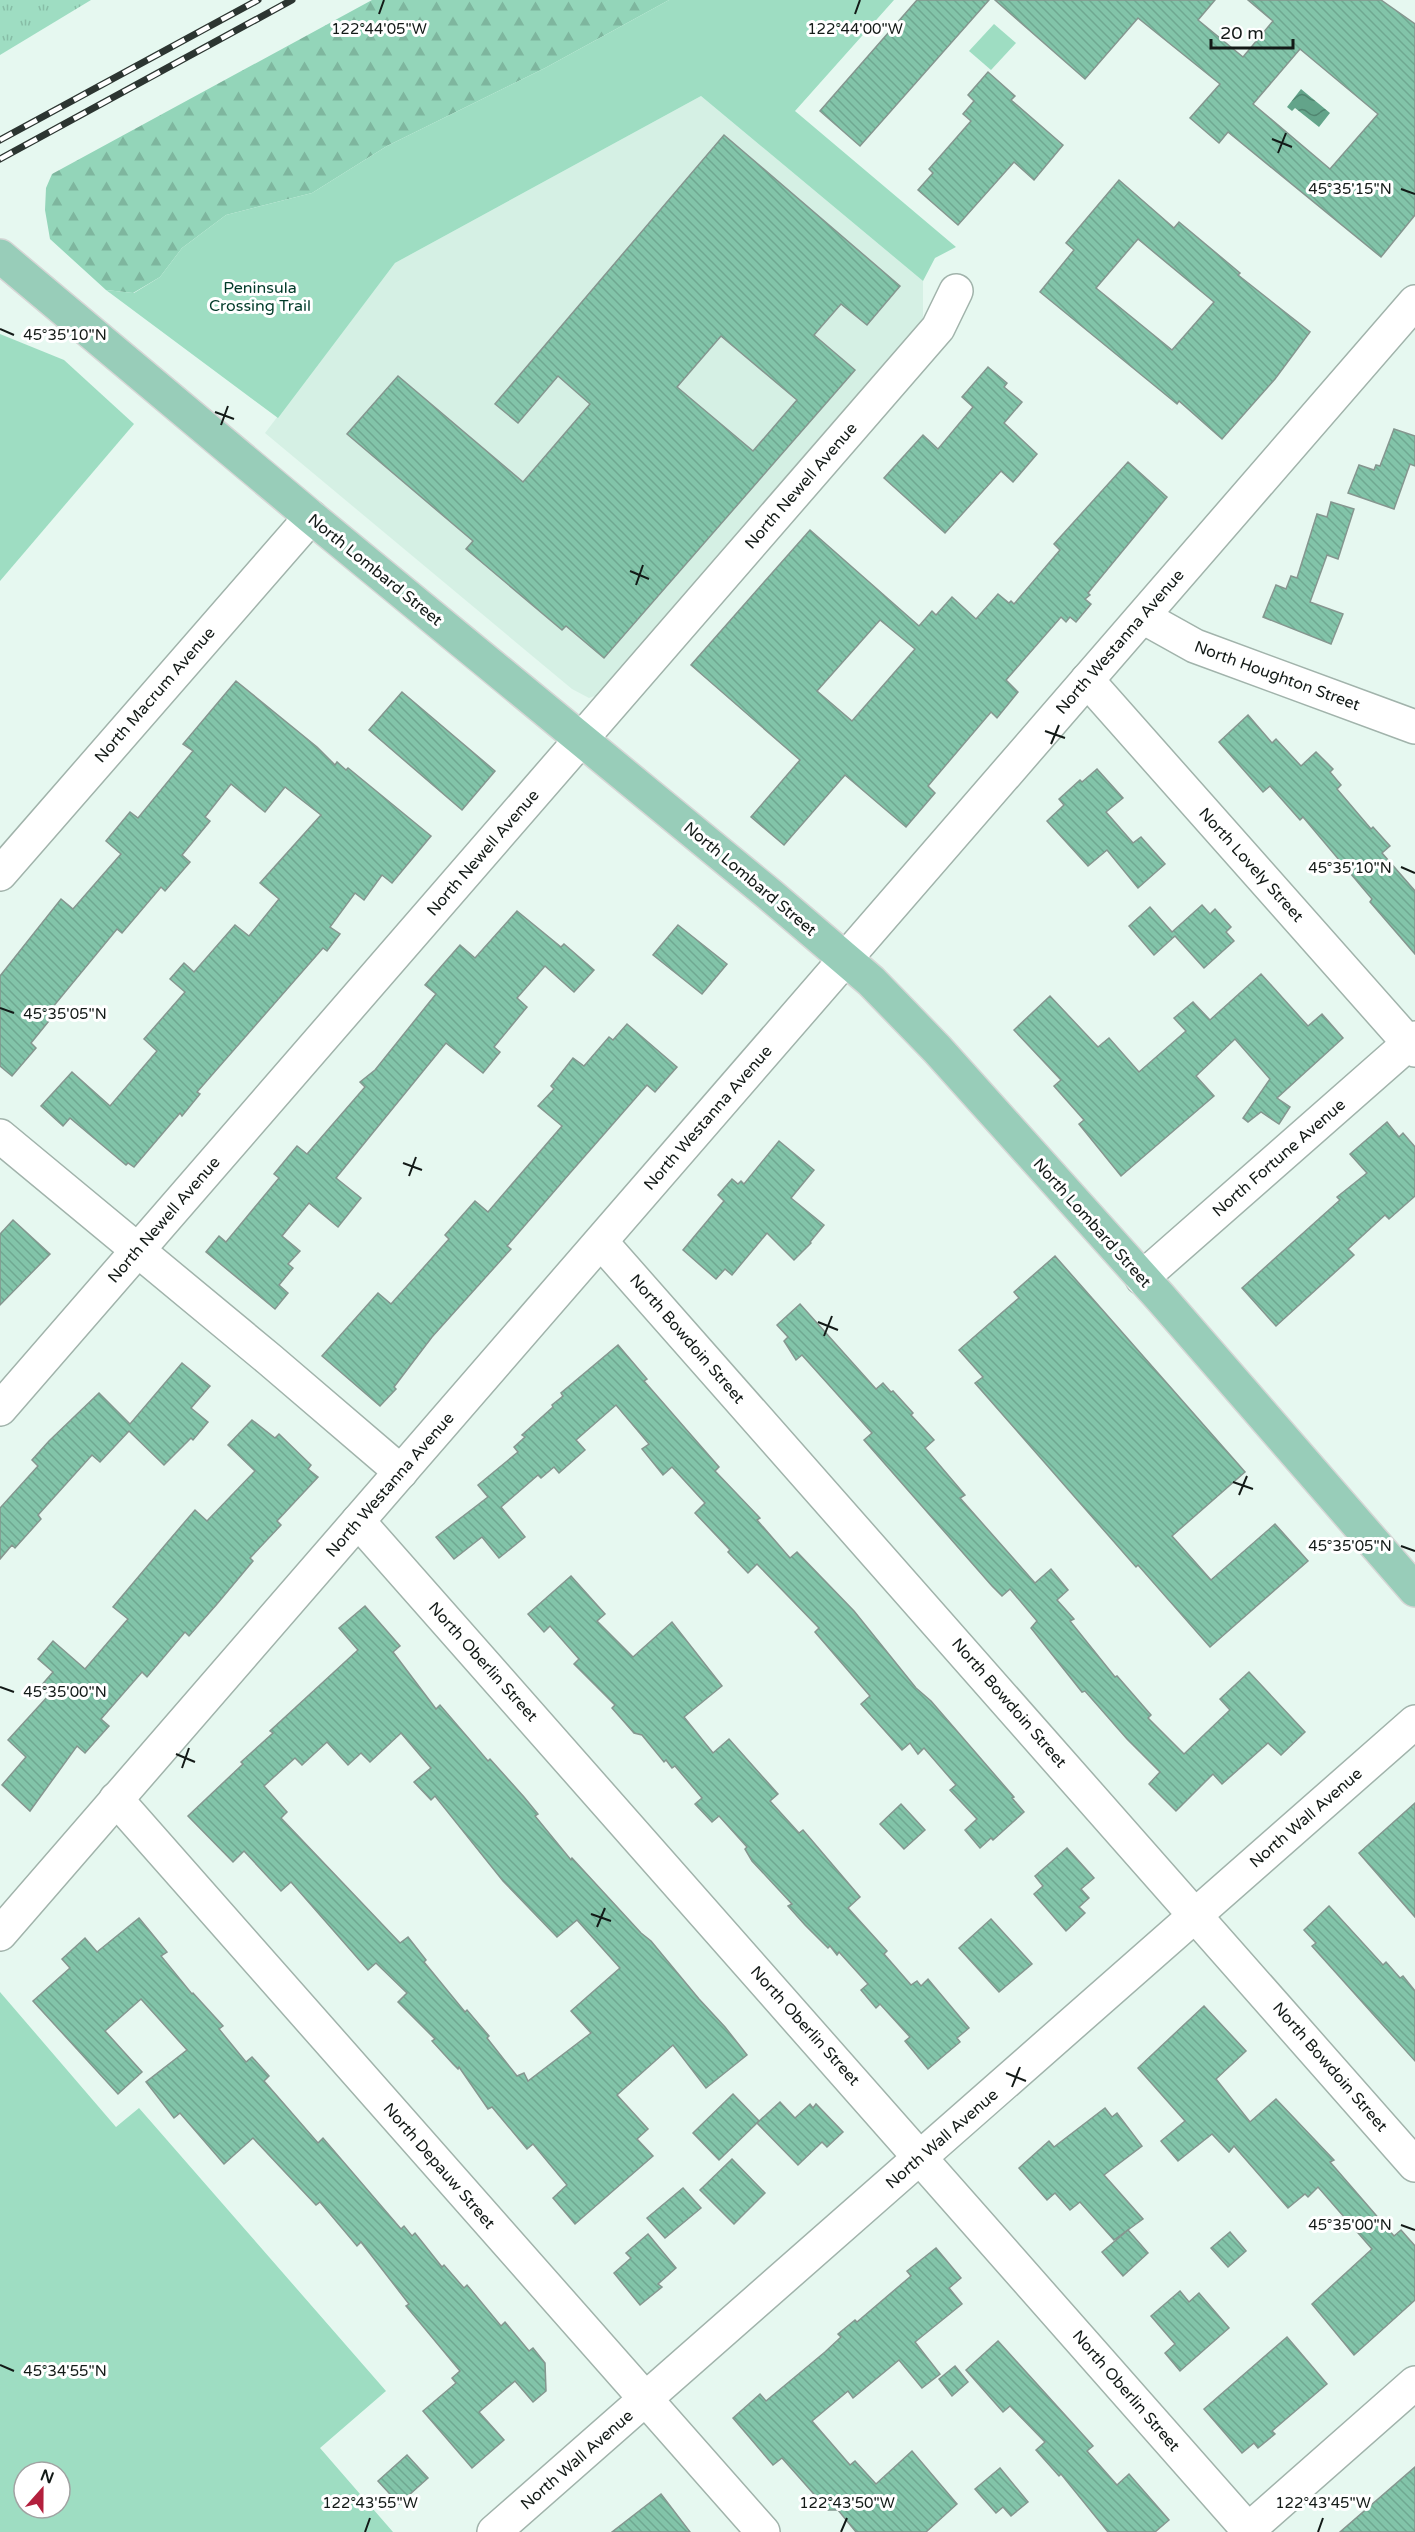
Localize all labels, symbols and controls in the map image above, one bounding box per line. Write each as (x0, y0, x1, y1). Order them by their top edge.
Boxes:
scale bar (1211, 12, 1294, 50)
text: 122°44'05"W (331, 20, 427, 38)
text: 122°44'00"W (807, 20, 903, 38)
text: 20 m (1220, 22, 1264, 44)
text: 45°35'15"N (1308, 180, 1392, 198)
park label: Peninsula Crossing Trail (209, 278, 311, 316)
text: 45°35'10"N (23, 326, 107, 344)
street label: North Newell Avenue (741, 419, 861, 553)
street label: North Lombard Street (304, 510, 446, 630)
street label: North Westanna Avenue (1052, 565, 1188, 719)
street label: North Macrum Avenue (91, 623, 219, 767)
street label: North Houghton Street (1191, 637, 1363, 715)
street label: North Newell Avenue (423, 786, 543, 920)
street label: North Lovely Street (1194, 804, 1308, 926)
street label: North Lombard Street (680, 818, 820, 940)
text: 45°35'10"N (1308, 859, 1392, 877)
text: 45°35'05"N (23, 1005, 107, 1023)
street label: North Westanna Avenue (640, 1041, 776, 1195)
street label: North Fortune Avenue (1208, 1095, 1350, 1221)
street label: North Newell Avenue (104, 1153, 224, 1287)
street label: North Lombard Street (1029, 1154, 1155, 1292)
street label: North Bowdoin Street (625, 1270, 749, 1408)
street label: North Westanna Avenue (322, 1408, 458, 1562)
text: 45°35'05"N (1308, 1537, 1392, 1555)
street label: North Oberlin Street (424, 1598, 542, 1726)
street label: North Bowdoin Street (947, 1634, 1071, 1772)
text: 45°35'00"N (23, 1683, 107, 1701)
street label: North Wall Avenue (1246, 1764, 1366, 1872)
street label: North Oberlin Street (746, 1962, 864, 2090)
street label: North Bowdoin Street (1268, 1998, 1392, 2136)
street label: North Wall Avenue (882, 2085, 1002, 2193)
street label: North Depauw Street (379, 2099, 499, 2233)
text: 45°35'00"N (1308, 2216, 1392, 2234)
street label: North Oberlin Street (1068, 2326, 1184, 2456)
text: 45°34'55"N (23, 2362, 107, 2380)
street label: North Wall Avenue (517, 2406, 637, 2514)
north arrow (12, 2460, 72, 2520)
text: N (37, 2465, 57, 2489)
text: 122°43'55"W (322, 2494, 418, 2512)
text: 122°43'50"W (799, 2494, 895, 2512)
text: 122°43'45"W (1275, 2494, 1371, 2512)

